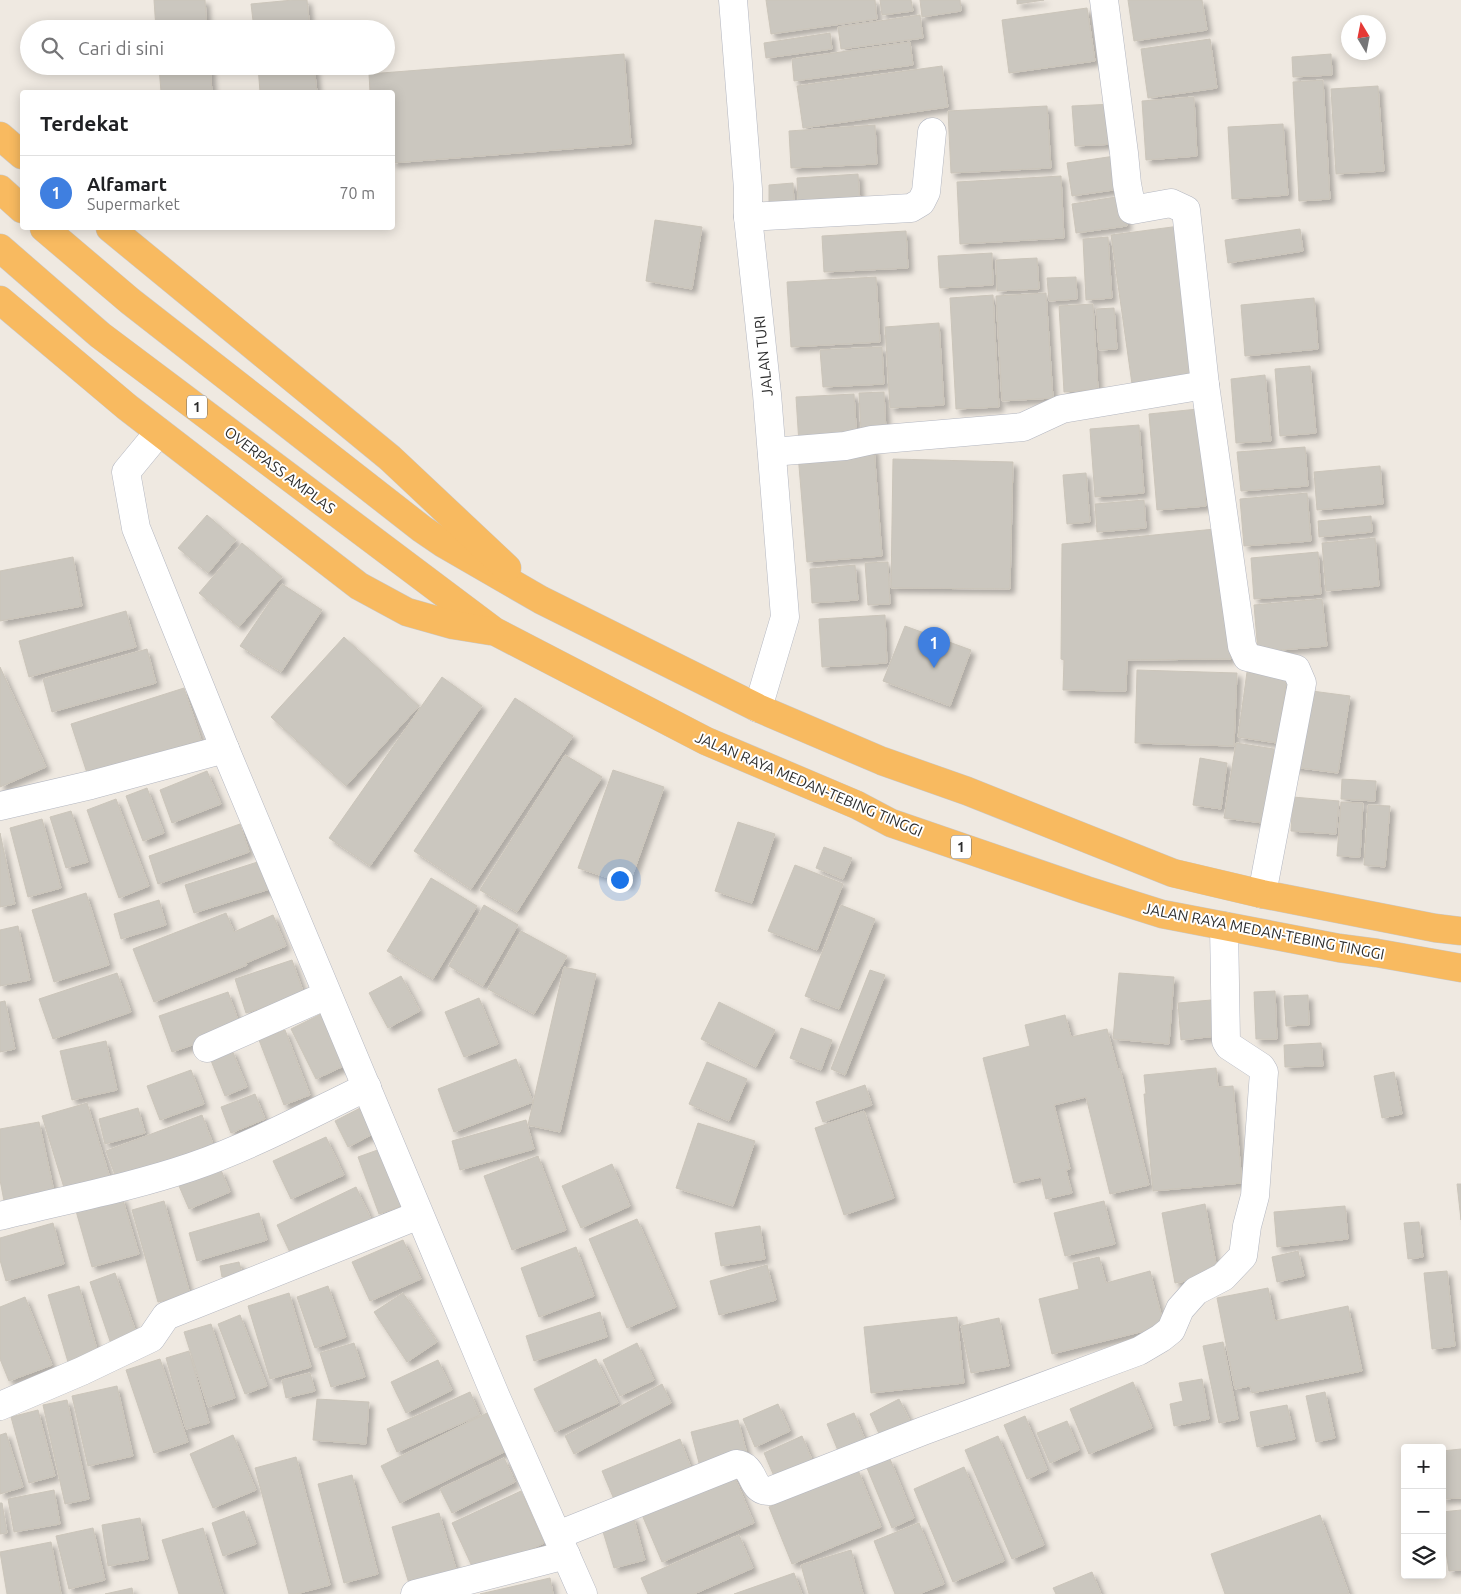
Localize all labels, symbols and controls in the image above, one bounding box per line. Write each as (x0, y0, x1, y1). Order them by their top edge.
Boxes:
north arrow (1341, 15, 1386, 60)
search box (20, 20, 395, 75)
icon: search (38, 34, 66, 62)
text: Cari di sini (78, 37, 164, 59)
text: Terdekat (40, 111, 128, 135)
text: Alfamart (87, 173, 167, 195)
text: 1 (51, 184, 61, 202)
text: 70 m (339, 184, 375, 202)
text: Supermarket (87, 195, 180, 213)
street label: JALAN TURI (750, 315, 776, 397)
road number: 1 (187, 396, 207, 418)
street label: OVERPASS AMPLAS (221, 423, 339, 517)
pin: 1 (918, 627, 950, 668)
street label: JALAN RAYA MEDAN-TEBING TINGGI (693, 728, 925, 840)
road number: 1 (951, 836, 971, 859)
your location (607, 867, 633, 893)
street label: JALAN RAYA MEDAN-TEBING TINGGI (1142, 899, 1386, 963)
map controls (1401, 1444, 1446, 1579)
button: + (1401, 1444, 1446, 1489)
button: − (1401, 1489, 1446, 1534)
button: layers (1401, 1534, 1446, 1579)

